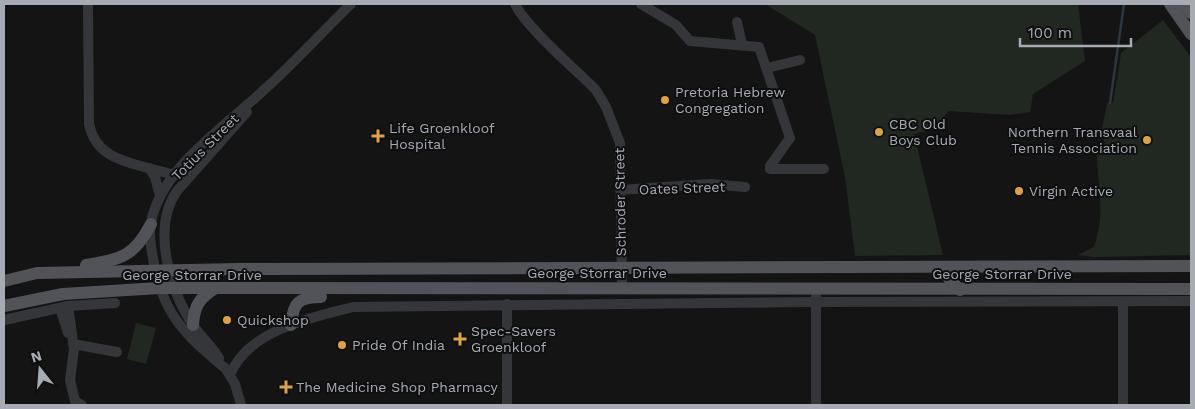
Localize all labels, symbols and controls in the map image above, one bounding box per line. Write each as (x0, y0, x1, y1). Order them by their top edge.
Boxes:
scale bar (1020, 15, 1131, 47)
text: 100 m (1028, 24, 1072, 42)
place label: Pretoria Hebrew Congregation (675, 84, 785, 116)
marker: Pretoria Hebrew Congregation (659, 94, 671, 106)
street label: Totius Street (168, 110, 242, 184)
place label: CBC Old Boys Club (889, 116, 957, 148)
place label: Life Groenkloof Hospital (389, 120, 495, 152)
place label: Northern Transvaal Tennis Association (1008, 124, 1138, 156)
marker: CBC Old Boys Club (873, 126, 885, 138)
marker: Life Groenkloof Hospital (371, 129, 385, 143)
marker: Northern Transvaal Tennis Association (1141, 134, 1153, 146)
street label: Schroder Street (611, 147, 629, 256)
street label: Oates Street (639, 178, 726, 198)
place label: Virgin Active (1029, 183, 1113, 199)
marker: Virgin Active (1013, 185, 1025, 197)
street label: George Storrar Drive (527, 265, 667, 281)
street label: George Storrar Drive (932, 266, 1072, 282)
street label: George Storrar Drive (122, 267, 262, 283)
place label: Quickshop (237, 312, 309, 328)
marker: Quickshop (221, 314, 233, 326)
place label: Spec-Savers Groenkloof (471, 323, 556, 355)
marker: Spec-Savers Groenkloof (453, 332, 467, 346)
place label: Pride Of India (352, 337, 445, 353)
marker: Pride Of India (336, 339, 348, 351)
north arrow (15, 344, 65, 394)
text: N (29, 347, 43, 366)
place label: The Medicine Shop Pharmacy (296, 379, 498, 395)
marker: The Medicine Shop Pharmacy (280, 381, 292, 393)

